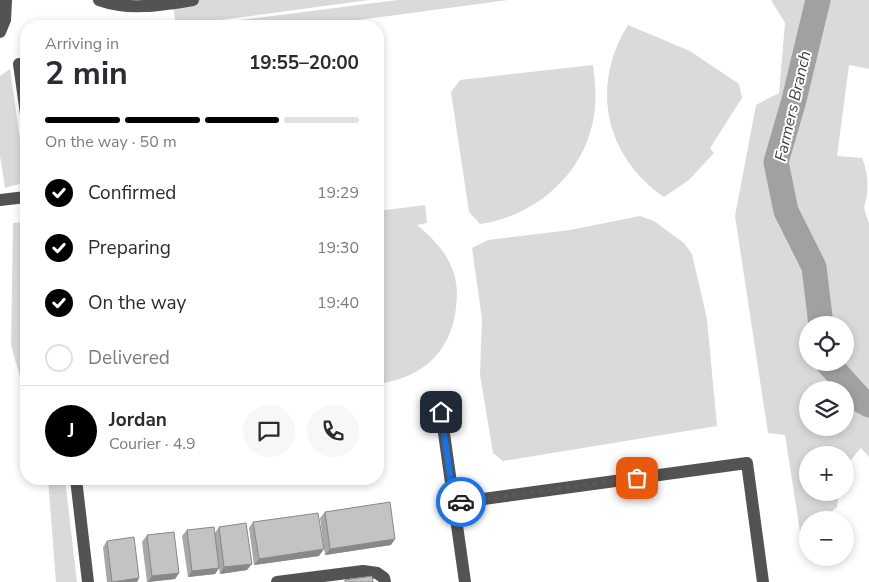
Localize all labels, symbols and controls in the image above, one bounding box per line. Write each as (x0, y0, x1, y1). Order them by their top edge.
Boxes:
text: Arriving in (45, 33, 119, 55)
water label: Farmers Branch (770, 49, 816, 164)
text: 19:55–20:00 (249, 50, 359, 76)
text: 2 min (45, 52, 128, 95)
text: On the way · 50 m (45, 131, 177, 153)
icon: check (45, 179, 73, 207)
text: Confirmed (88, 180, 176, 206)
text: 19:29 (317, 182, 359, 204)
icon: check (45, 234, 73, 262)
text: Preparing (88, 235, 171, 261)
text: 19:30 (317, 237, 359, 259)
icon: check (45, 289, 73, 317)
text: On the way (88, 290, 186, 316)
text: 19:40 (317, 292, 359, 314)
map controls (799, 316, 854, 566)
button: locate (799, 316, 854, 371)
text: Delivered (88, 345, 170, 371)
button: layers (799, 381, 854, 436)
pin (420, 391, 462, 433)
icon: home (427, 398, 455, 426)
button: chat (243, 405, 295, 457)
button: phone (307, 405, 359, 457)
text: Jordan (109, 407, 167, 433)
text: J (68, 418, 74, 444)
text: Courier · 4.9 (109, 433, 195, 455)
button: + (799, 446, 854, 501)
pin (616, 457, 658, 499)
icon: bag (623, 464, 651, 492)
courier (436, 477, 486, 527)
icon: car (447, 488, 475, 516)
button: − (799, 511, 854, 566)

